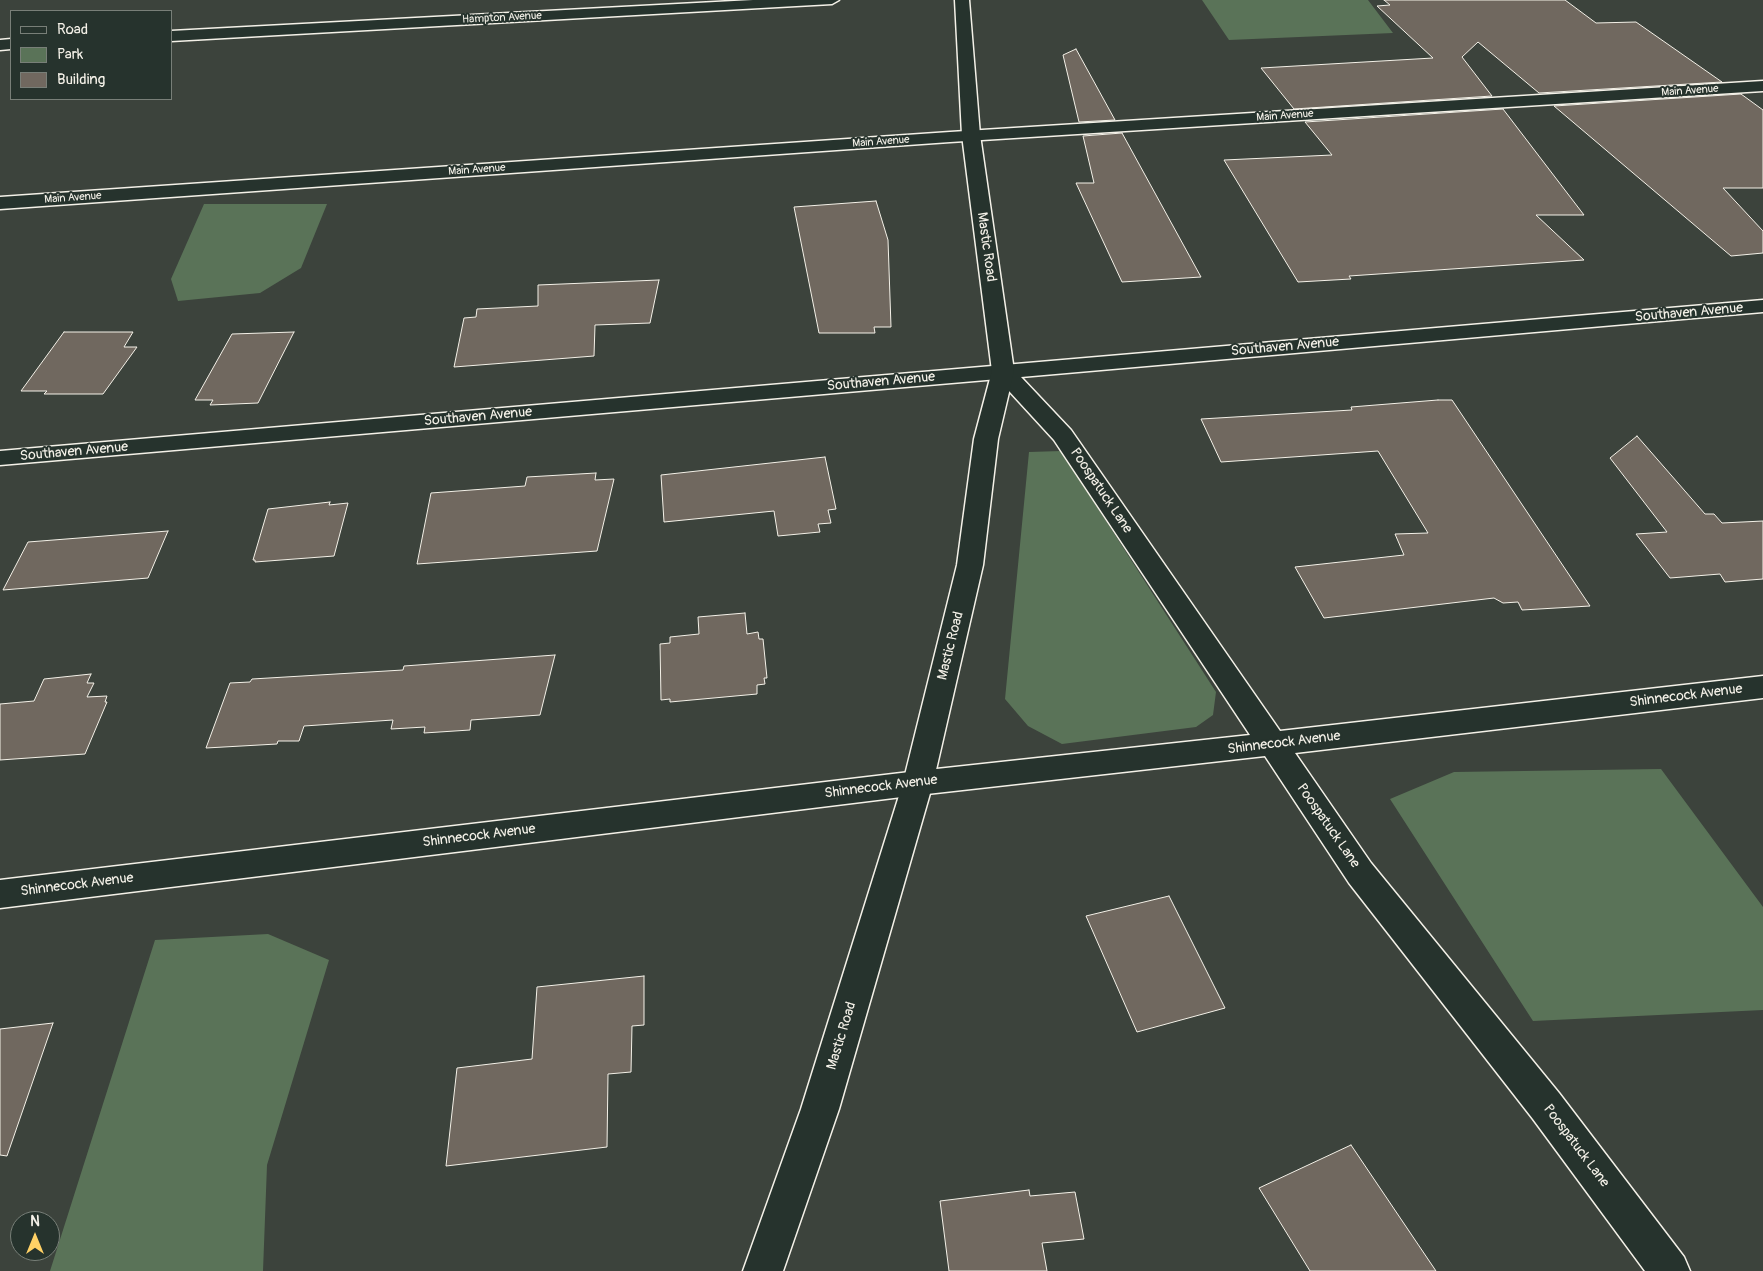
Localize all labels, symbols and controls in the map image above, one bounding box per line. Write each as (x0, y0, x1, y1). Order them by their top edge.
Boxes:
street label: Hampton Avenue (462, 9, 542, 27)
legend (10, 10, 172, 100)
text: Road (57, 20, 88, 39)
text: Park (57, 45, 83, 64)
text: Building (57, 70, 105, 89)
street label: Main Avenue (1661, 82, 1719, 100)
street label: Main Avenue (1256, 107, 1314, 125)
street label: Main Avenue (852, 133, 910, 151)
street label: Main Avenue (448, 161, 506, 179)
street label: Main Avenue (44, 189, 102, 207)
street label: Mastic Road (973, 211, 999, 283)
street label: Southaven Avenue (1634, 300, 1744, 326)
street label: Southaven Avenue (1230, 334, 1340, 360)
street label: Southaven Avenue (826, 369, 936, 395)
street label: Southaven Avenue (423, 404, 533, 430)
street label: Southaven Avenue (19, 439, 129, 465)
street label: Poospatuck Lane (1066, 445, 1136, 537)
street label: Mastic Road (934, 610, 968, 682)
street label: Shinnecock Avenue (1629, 681, 1743, 711)
street label: Shinnecock Avenue (1227, 728, 1341, 758)
street label: Shinnecock Avenue (824, 772, 938, 802)
street label: Poospatuck Lane (1293, 781, 1363, 871)
street label: Shinnecock Avenue (422, 821, 536, 851)
street label: Shinnecock Avenue (20, 870, 134, 900)
street label: Mastic Road (824, 1000, 860, 1072)
street label: Poospatuck Lane (1539, 1101, 1613, 1191)
north arrow (10, 1211, 60, 1261)
text: N (30, 1213, 40, 1230)

